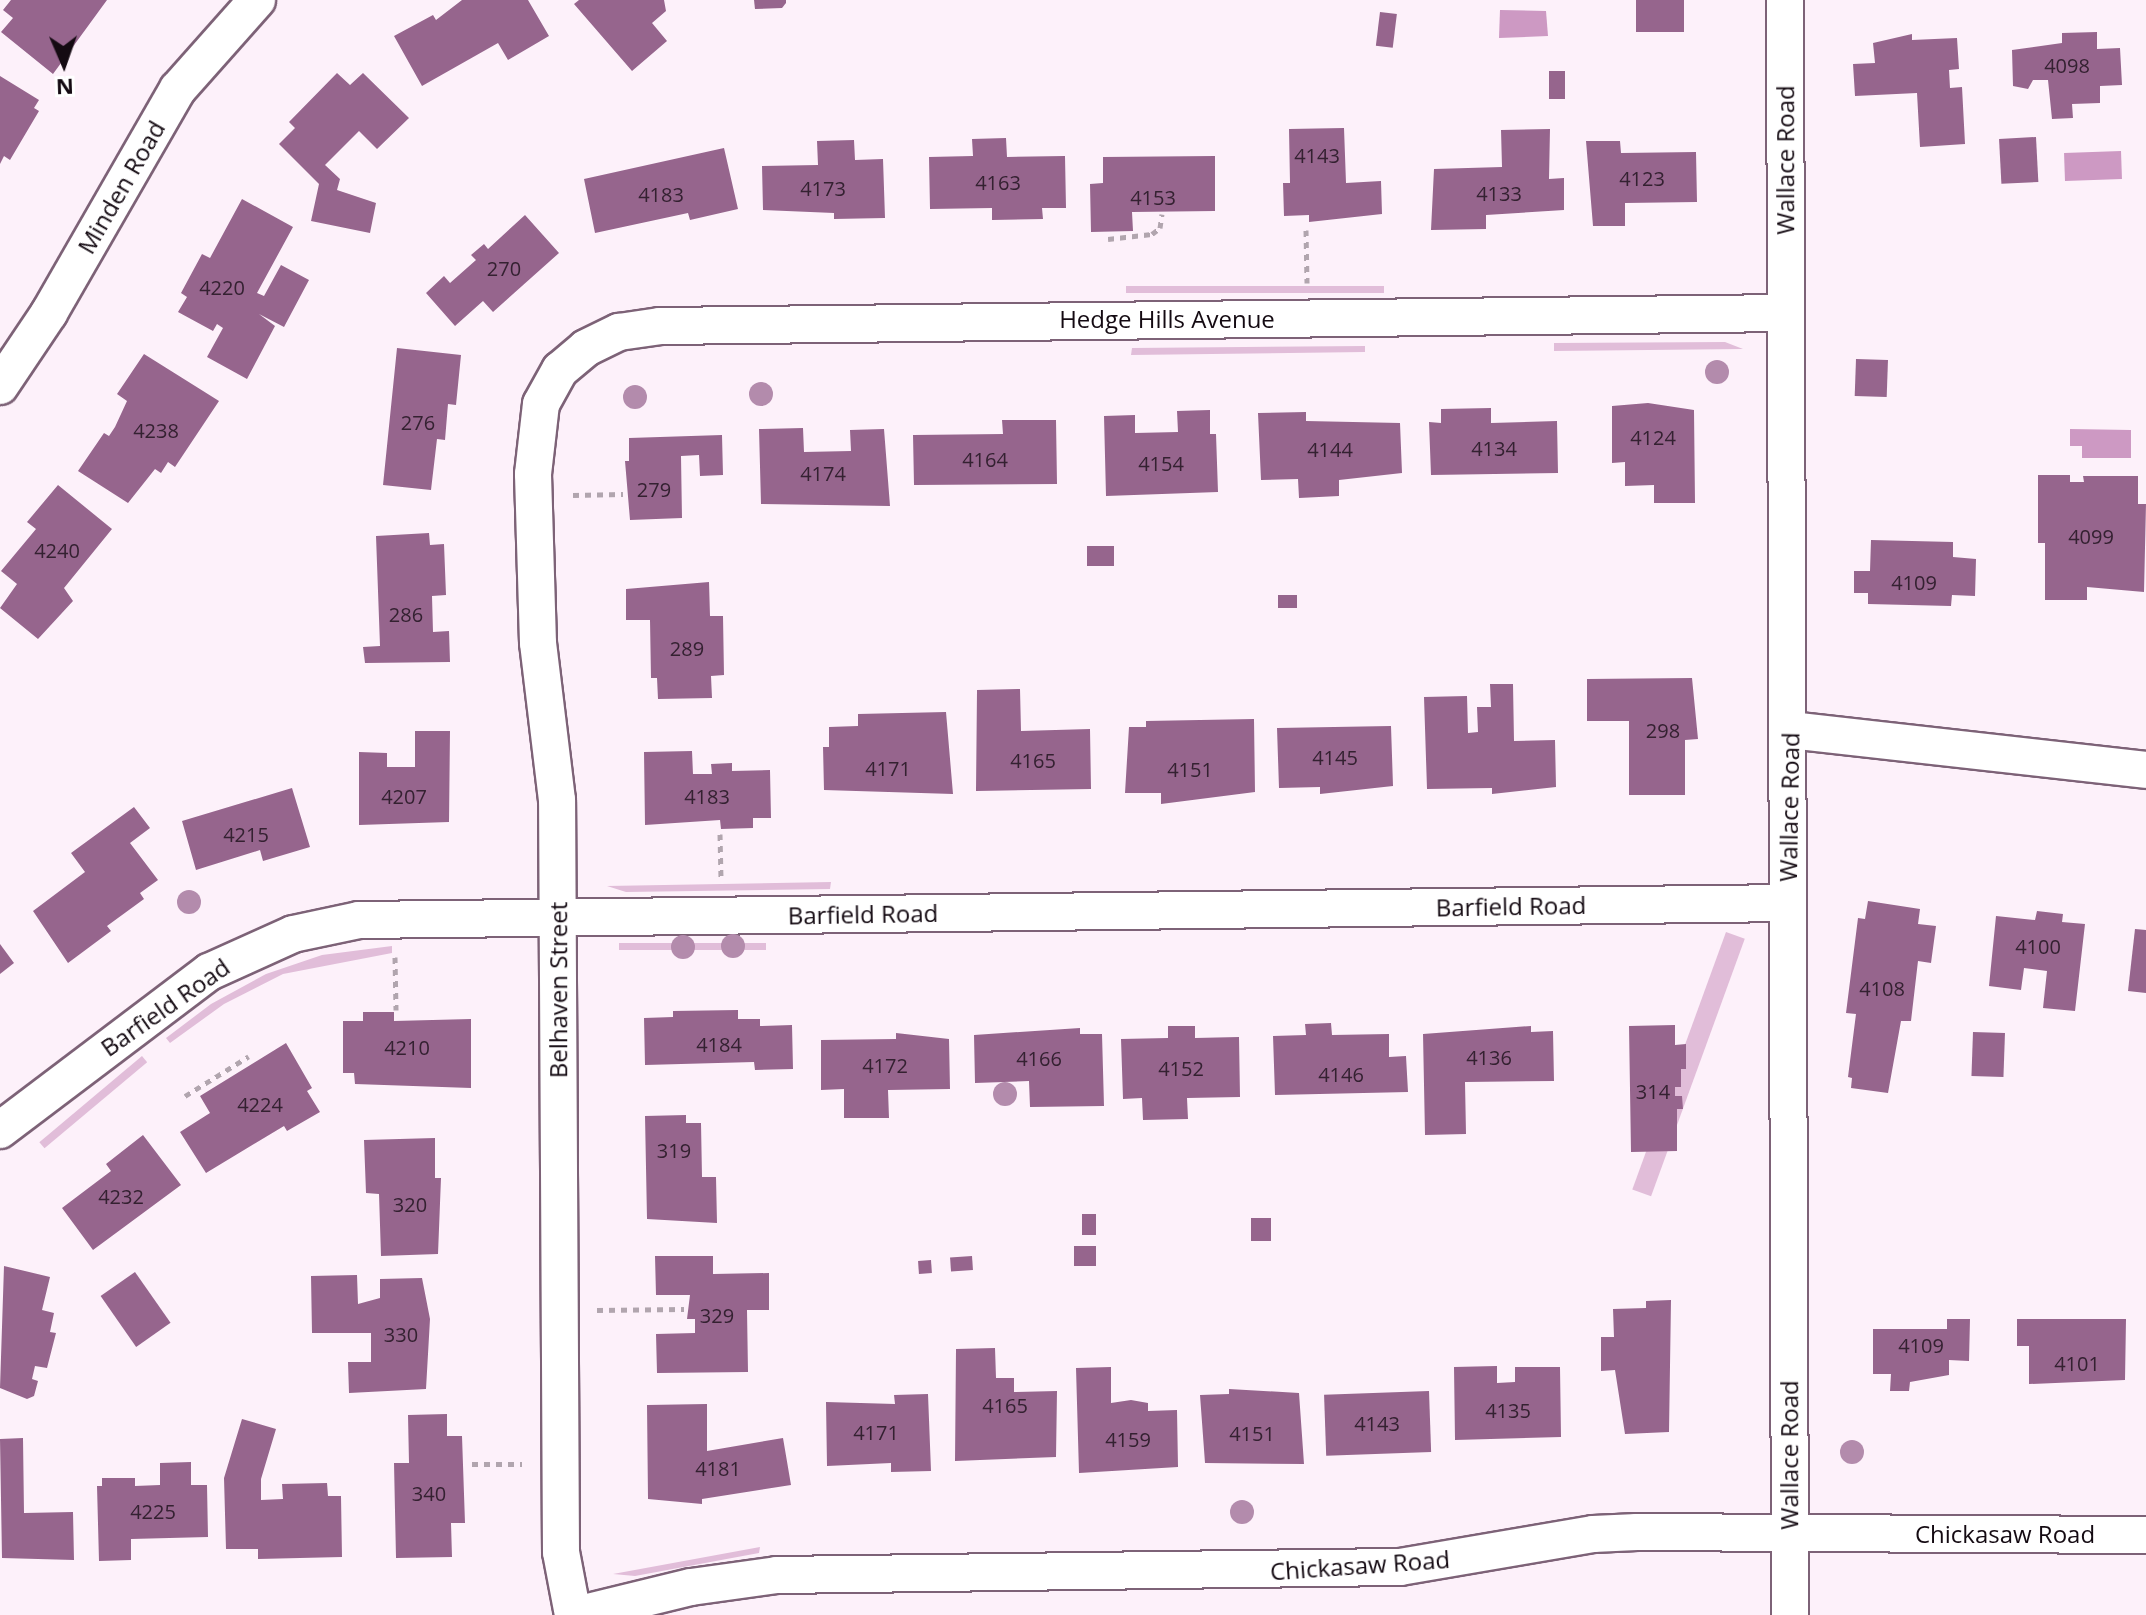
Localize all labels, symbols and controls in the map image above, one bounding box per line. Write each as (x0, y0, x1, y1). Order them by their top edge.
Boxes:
north arrow (24, 24, 104, 104)
house number: 4098 (2044, 53, 2090, 77)
text: N (55, 73, 74, 103)
street label: Wallace Road (1771, 85, 1799, 235)
street label: Minden Road (71, 115, 171, 259)
house number: 4143 (1294, 143, 1340, 167)
house number: 4123 (1619, 166, 1665, 190)
house number: 4163 (975, 170, 1021, 194)
house number: 4173 (800, 176, 846, 200)
house number: 4133 (1476, 181, 1522, 205)
house number: 4183 (638, 182, 684, 206)
house number: 4153 (1130, 185, 1176, 209)
house number: 270 (487, 256, 521, 280)
house number: 4220 (199, 275, 245, 299)
street label: Hedge Hills Avenue (1059, 305, 1275, 333)
house number: 276 (401, 410, 435, 434)
house number: 4238 (133, 418, 179, 442)
house number: 4124 (1630, 425, 1676, 449)
house number: 4134 (1471, 436, 1517, 460)
house number: 4144 (1307, 437, 1353, 461)
house number: 4164 (962, 447, 1008, 471)
house number: 4154 (1138, 451, 1184, 475)
house number: 4174 (800, 461, 846, 485)
house number: 279 (637, 477, 671, 501)
house number: 4099 (2068, 524, 2114, 548)
house number: 4240 (34, 538, 80, 562)
house number: 4109 (1891, 570, 1937, 594)
house number: 286 (389, 602, 423, 626)
house number: 289 (670, 636, 704, 660)
house number: 298 (1646, 718, 1680, 742)
street label: Wallace Road (1773, 732, 1805, 882)
house number: 4145 (1312, 745, 1358, 769)
house number: 4165 (1010, 748, 1056, 772)
house number: 4171 (865, 756, 911, 780)
house number: 4151 (1167, 757, 1213, 781)
house number: 4207 (381, 784, 427, 808)
house number: 4183 (684, 784, 730, 808)
house number: 4215 (223, 822, 269, 846)
street label: Barfield Road (1436, 890, 1586, 922)
street label: Barfield Road (788, 898, 938, 930)
street label: Belhaven Street (544, 902, 572, 1078)
house number: 4100 (2015, 934, 2061, 958)
street label: Barfield Road (95, 952, 235, 1062)
house number: 4108 (1859, 976, 1905, 1000)
house number: 4184 (696, 1032, 742, 1056)
house number: 4210 (384, 1035, 430, 1059)
house number: 4136 (1466, 1045, 1512, 1069)
house number: 4166 (1016, 1046, 1062, 1070)
house number: 4172 (862, 1053, 908, 1077)
house number: 4152 (1158, 1056, 1204, 1080)
house number: 4146 (1318, 1062, 1364, 1086)
house number: 314 (1636, 1079, 1670, 1103)
house number: 4224 (237, 1092, 283, 1116)
house number: 319 (657, 1138, 691, 1162)
house number: 4232 (98, 1184, 144, 1208)
house number: 320 (393, 1192, 427, 1216)
house number: 329 (700, 1303, 734, 1327)
house number: 330 (384, 1322, 418, 1346)
house number: 4109 (1898, 1333, 1944, 1357)
house number: 4101 (2054, 1351, 2100, 1375)
street label: Wallace Road (1775, 1380, 1803, 1530)
house number: 4165 (982, 1393, 1028, 1417)
house number: 4135 (1485, 1398, 1531, 1422)
house number: 4143 (1354, 1411, 1400, 1435)
house number: 4171 (853, 1420, 899, 1444)
house number: 4151 (1229, 1421, 1275, 1445)
house number: 4159 (1105, 1427, 1151, 1451)
house number: 4181 (695, 1456, 741, 1480)
house number: 340 (412, 1481, 446, 1505)
house number: 4225 (130, 1499, 176, 1523)
street label: Chickasaw Road (1915, 1520, 2095, 1548)
street label: Chickasaw Road (1269, 1544, 1451, 1586)

